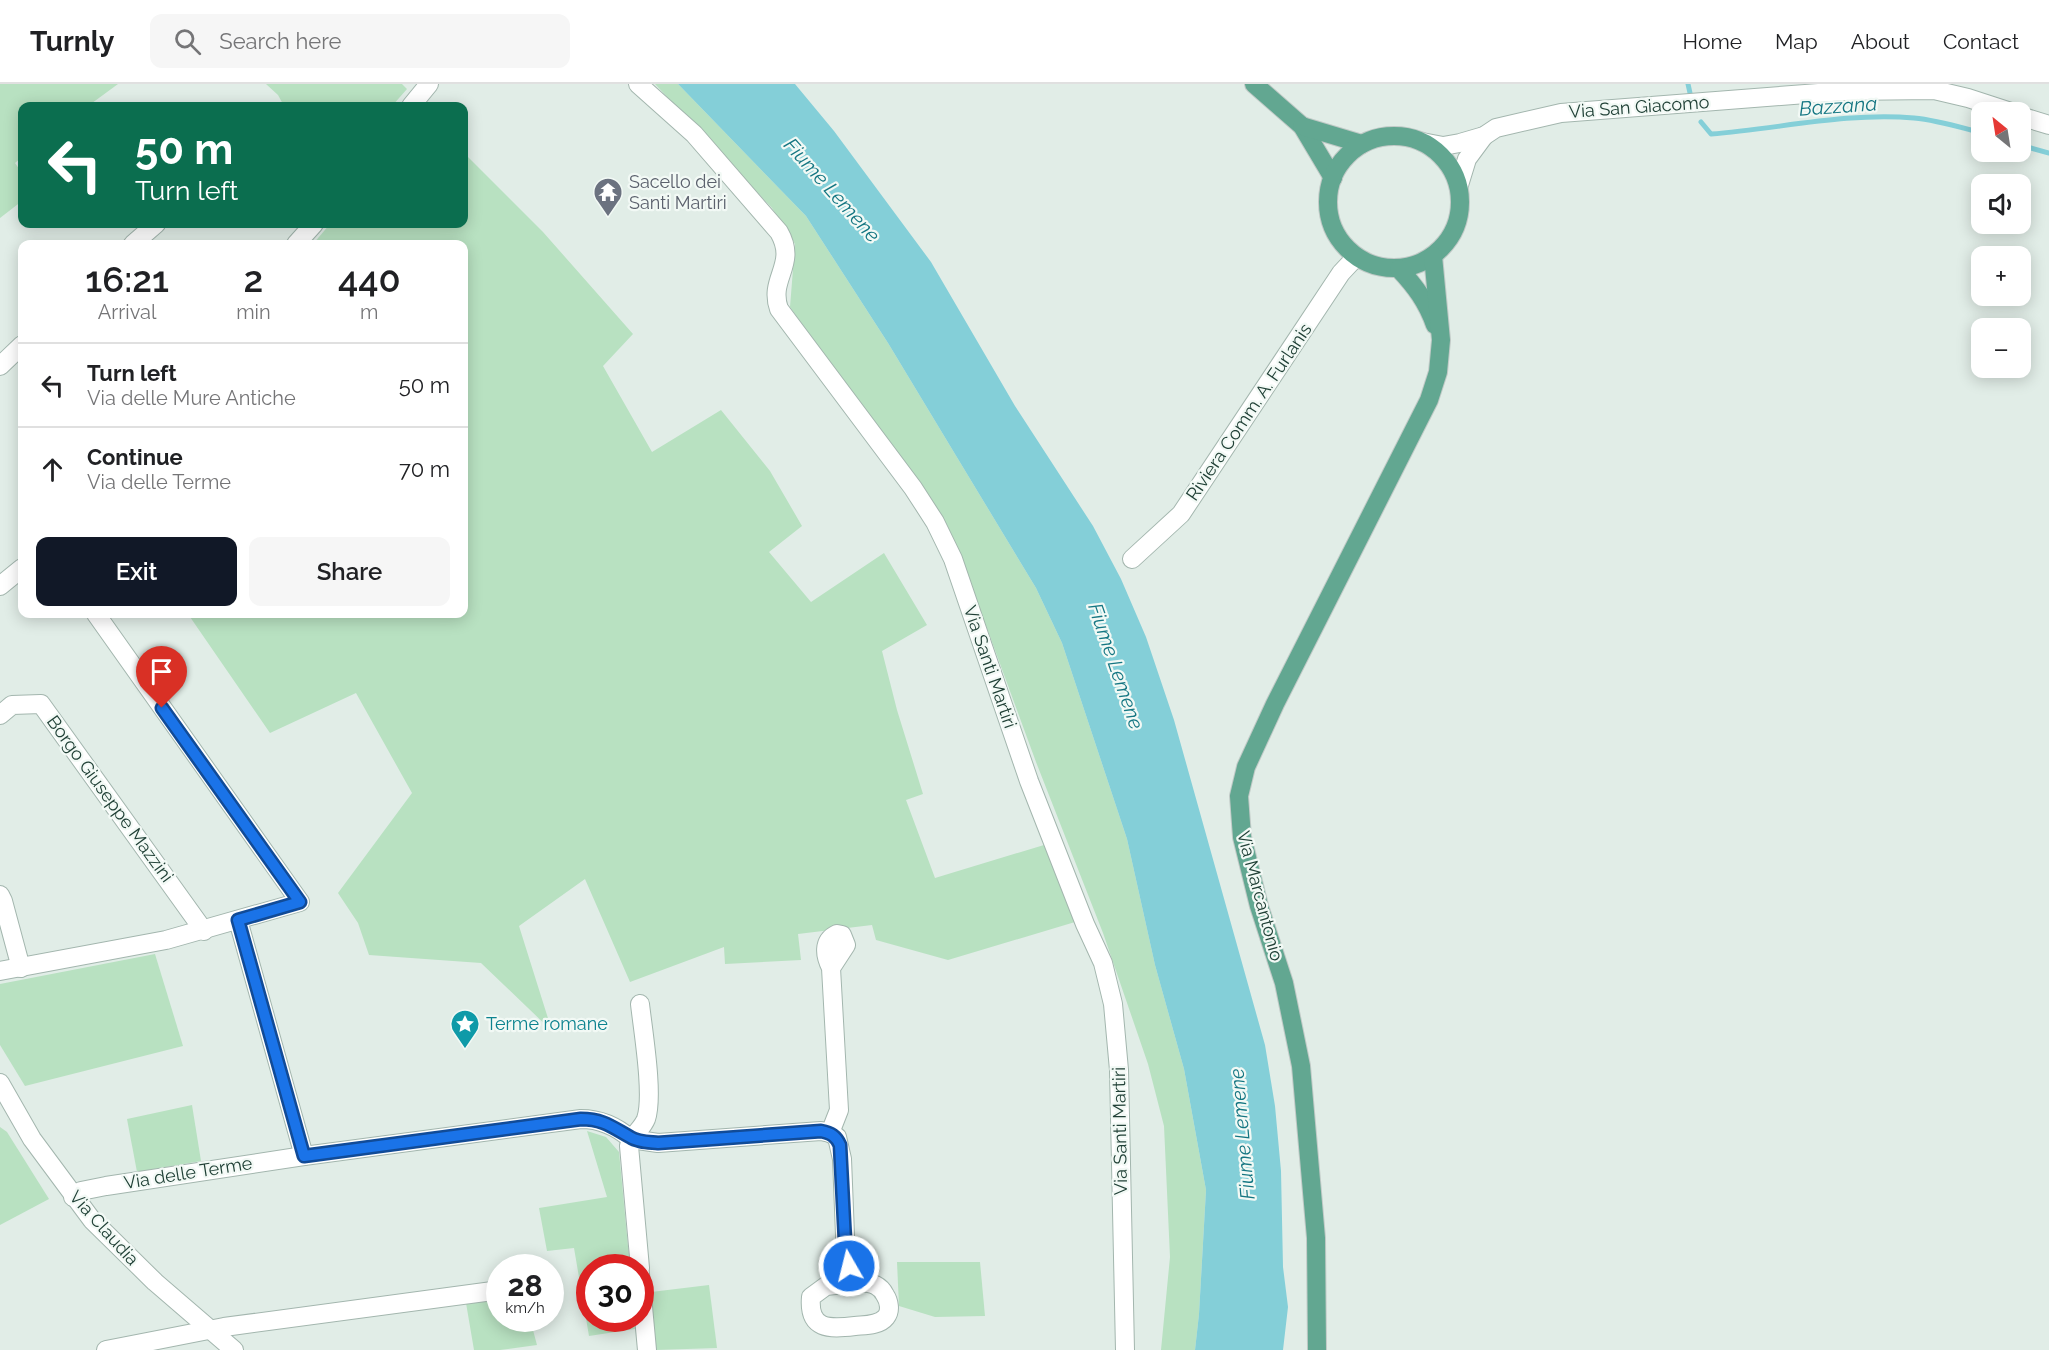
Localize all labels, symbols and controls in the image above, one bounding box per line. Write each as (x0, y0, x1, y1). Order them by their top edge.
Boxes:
search box (150, 14, 570, 68)
text: Turnly (30, 25, 114, 58)
icon: search (171, 25, 204, 58)
text: Search here (219, 28, 341, 54)
text: Home (1683, 29, 1742, 54)
text: Map (1775, 29, 1818, 54)
text: About (1851, 29, 1910, 54)
text: Contact (1943, 29, 2019, 54)
street label: Via San Giacomo (1568, 91, 1710, 122)
water label: Bazzana (1798, 91, 1878, 121)
north arrow (1971, 102, 2031, 162)
map controls (1971, 102, 2031, 378)
text: 50 m (135, 125, 233, 174)
icon: left (36, 126, 114, 204)
water label: Fiume Lemene (779, 133, 885, 247)
place label: Sacello dei Santi Martiri (629, 171, 727, 213)
button: sound (1971, 174, 2031, 234)
text: Turn left (135, 175, 238, 206)
temple icon: Sacello dei Santi Martiri (592, 176, 624, 218)
button: + (1971, 246, 2031, 306)
text: 16:21 (85, 258, 169, 300)
text: 2 (244, 258, 263, 300)
text: 440 (338, 258, 401, 300)
text: Arrival (98, 300, 156, 324)
text: min (236, 300, 271, 324)
text: m (360, 300, 379, 324)
button: − (1971, 318, 2031, 378)
street label: Riviera Comm. A. Furlanis (1181, 319, 1316, 504)
text: Turn left (87, 360, 177, 386)
icon: left (36, 369, 69, 402)
text: 50 m (399, 372, 450, 398)
text: Via delle Mure Antiche (87, 386, 296, 410)
text: Continue (87, 444, 183, 470)
icon: ahead (36, 453, 69, 486)
text: 70 m (399, 456, 450, 482)
text: Via delle Terme (87, 470, 231, 494)
button: Exit (36, 537, 237, 606)
button: Share (249, 537, 450, 606)
water label: Fiume Lemene (1083, 600, 1149, 732)
street label: Via Santi Martiri (960, 603, 1021, 731)
pin (136, 646, 187, 708)
icon: arrive (145, 655, 178, 688)
street label: Borgo Giuseppe Mazzini (43, 711, 178, 886)
street label: Via Marcantonio (1233, 828, 1288, 964)
place icon: Terme romane (449, 1008, 481, 1050)
place label: Terme romane (486, 1013, 608, 1034)
street label: Via Santi Martiri (1108, 1067, 1131, 1195)
water label: Fiume Lemene (1224, 1067, 1260, 1201)
street label: Via delle Terme (122, 1152, 254, 1193)
street label: Via Claudia (65, 1186, 143, 1269)
position arrow (817, 1234, 881, 1298)
speed limit sign: 30 (576, 1254, 654, 1332)
text: 28 (507, 1268, 543, 1303)
text: km/h (505, 1299, 545, 1317)

